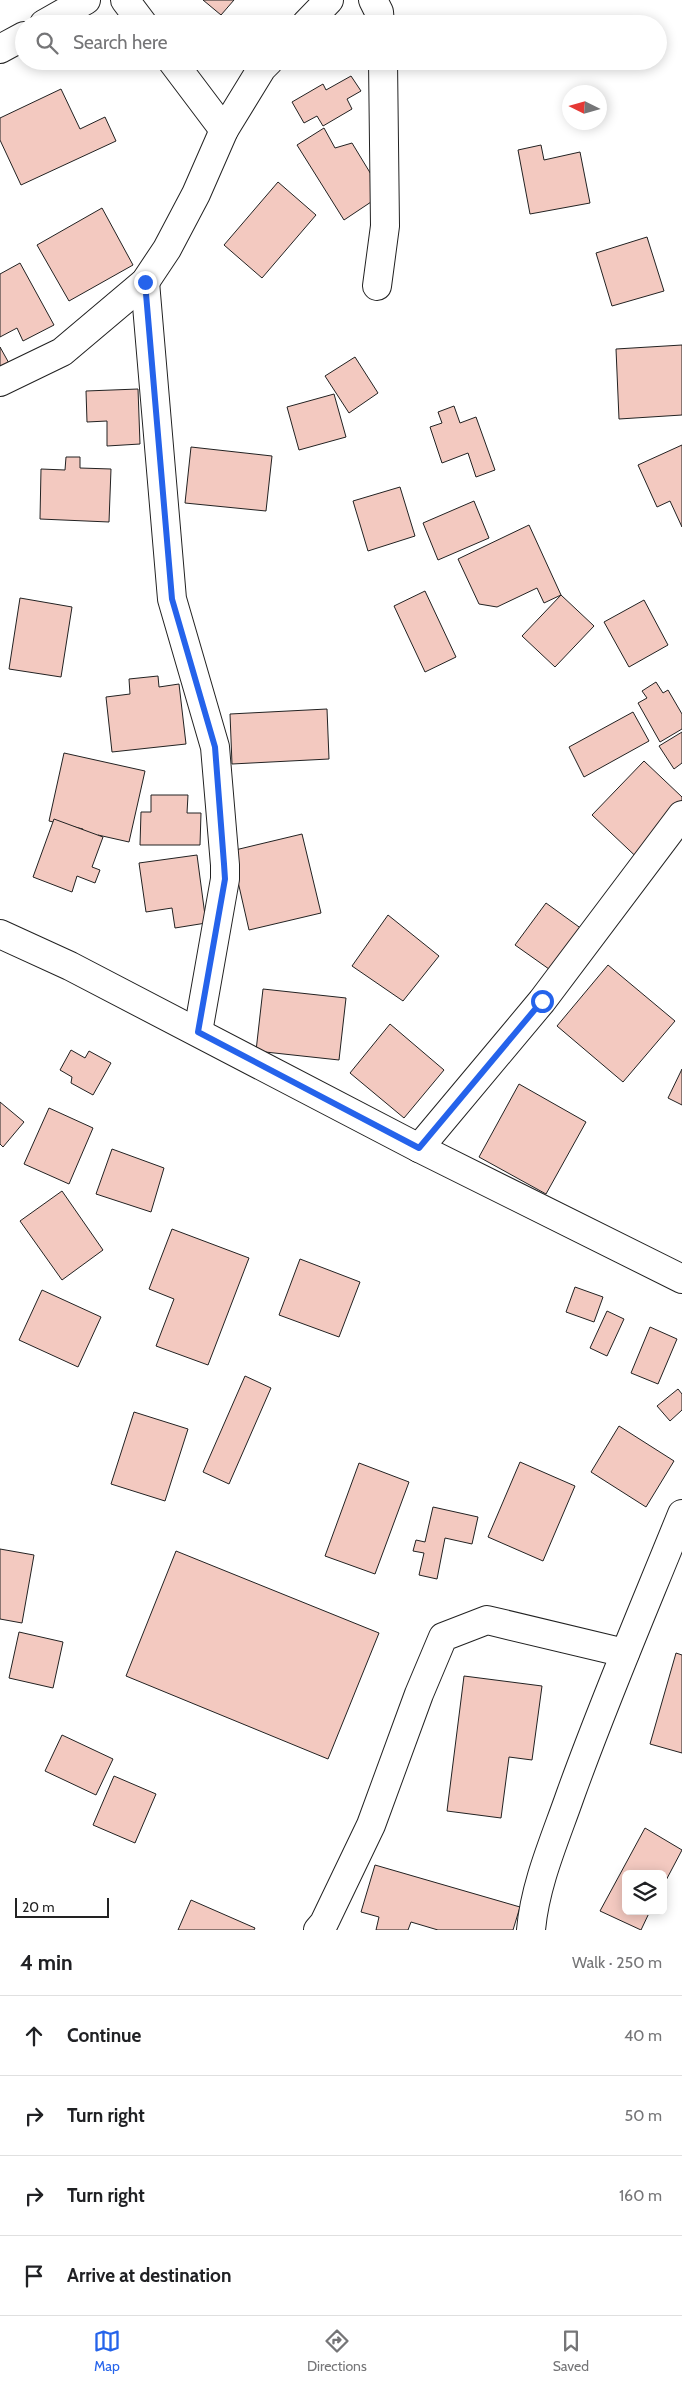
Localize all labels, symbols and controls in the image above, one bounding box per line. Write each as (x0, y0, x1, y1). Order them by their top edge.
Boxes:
search box (15, 15, 667, 70)
icon: search (33, 29, 61, 57)
text: Search here (73, 31, 167, 54)
north arrow (562, 85, 607, 130)
route end (134, 271, 157, 294)
route start (531, 990, 554, 1013)
map controls (622, 1870, 667, 1915)
button: layers (622, 1870, 667, 1915)
scale bar (15, 1895, 109, 1918)
text: 20 m (22, 1898, 55, 1916)
text: 4 min (20, 1950, 73, 1975)
text: Walk · 250 m (572, 1953, 662, 1972)
icon: ahead (20, 2022, 48, 2050)
text: Continue (67, 2024, 141, 2047)
text: 40 m (624, 2026, 662, 2045)
icon: right (20, 2102, 48, 2130)
text: Turn right (67, 2104, 145, 2127)
text: 50 m (625, 2106, 662, 2125)
icon: right (20, 2182, 48, 2210)
text: Turn right (67, 2184, 145, 2207)
text: 160 m (619, 2186, 662, 2205)
icon: arrive (20, 2262, 48, 2290)
text: Arrive at destination (67, 2264, 231, 2287)
tab: Map (93, 2327, 121, 2375)
tab: Directions (307, 2327, 367, 2375)
tab: Saved (553, 2327, 589, 2375)

